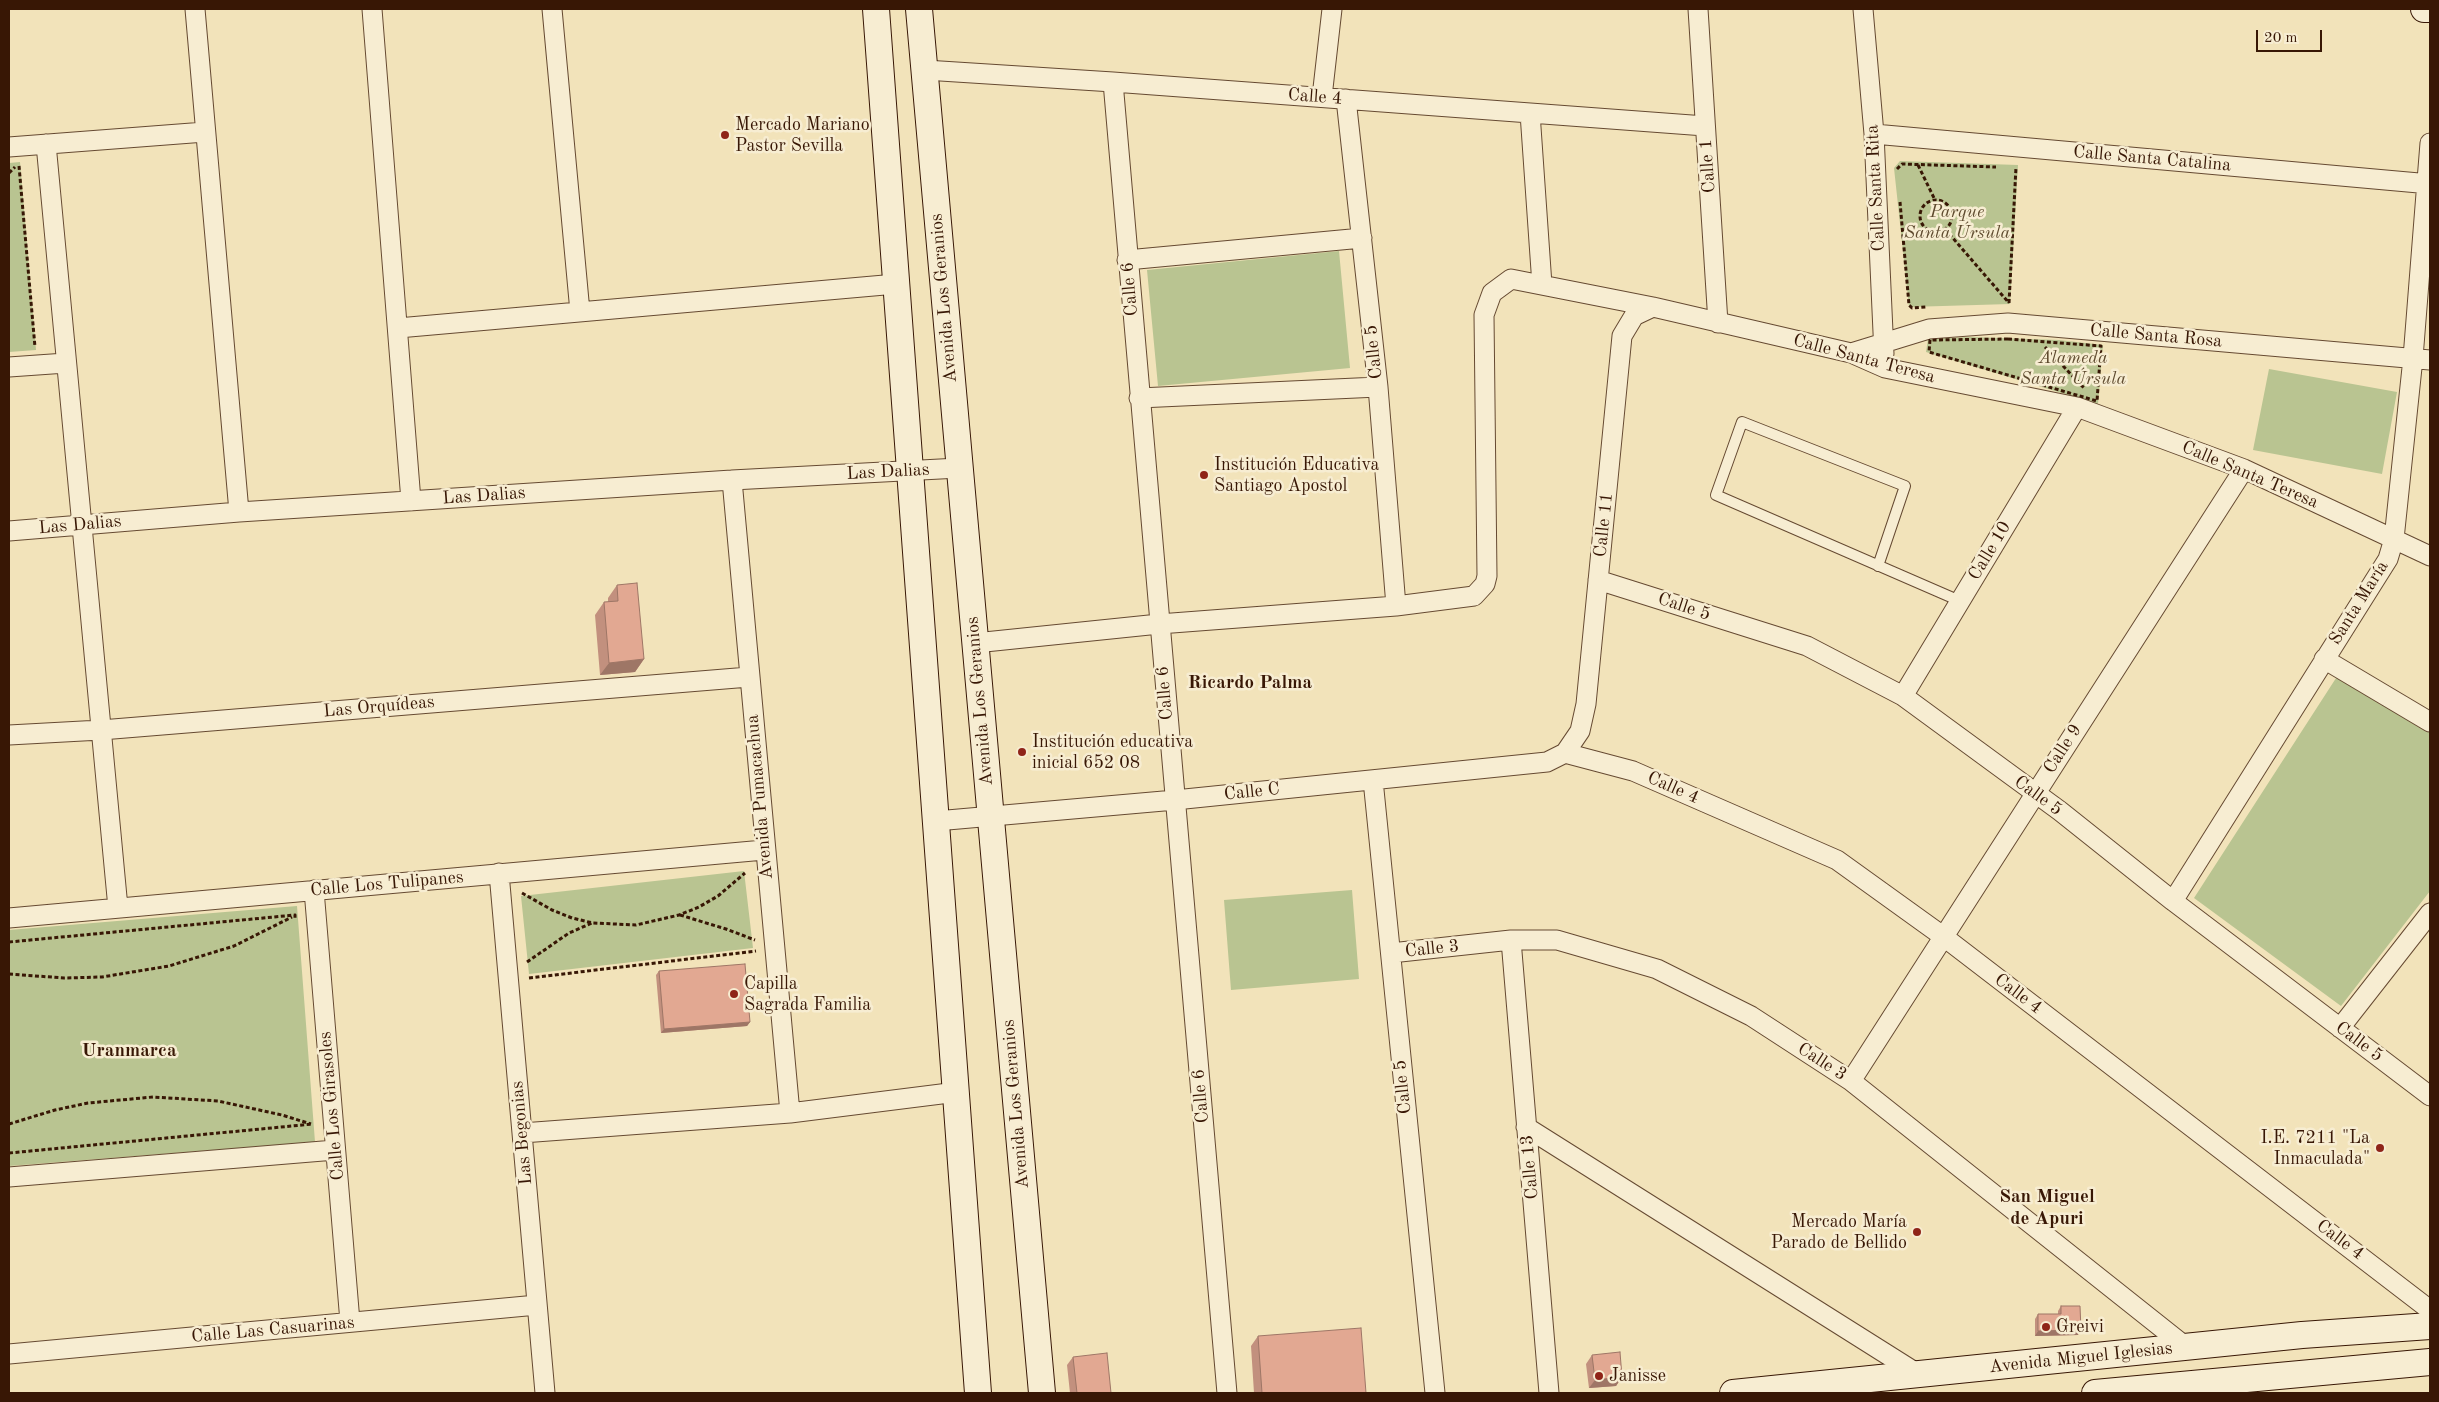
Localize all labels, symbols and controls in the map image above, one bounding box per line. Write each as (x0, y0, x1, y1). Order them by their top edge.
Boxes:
scale bar (2259, 20, 2325, 52)
text: 20 m (2264, 31, 2298, 46)
street label: Calle 4 (1287, 84, 1343, 110)
place label: Mercado Mariano Pastor Sevilla (735, 114, 870, 156)
street label: Calle Santa Rita (1862, 124, 1890, 252)
marker: Mercado Mariano Pastor Sevilla (719, 129, 731, 141)
street label: Calle 1 (1695, 138, 1721, 194)
street label: Calle Santa Catalina (2072, 141, 2232, 177)
park label: Parque Santa Úrsula (1904, 201, 2010, 243)
street label: Avenida Los Geranios (926, 212, 962, 384)
street label: Calle 6 (1117, 261, 1143, 317)
street label: Calle Santa Rosa (2089, 319, 2223, 353)
street label: Calle 5 (1360, 324, 1388, 380)
street label: Calle Santa Teresa (1791, 330, 1937, 388)
park label: Alameda Santa Úrsula (2020, 347, 2126, 389)
street label: Calle Santa Teresa (2178, 436, 2322, 514)
place label: Institución Educativa Santiago Apostol (1214, 454, 1379, 496)
street label: Las Dalias (846, 459, 930, 485)
marker: Institución Educativa Santiago Apostol (1198, 469, 1210, 481)
street label: Las Dalias (442, 482, 526, 510)
street label: Calle 11 (1590, 492, 1618, 558)
street label: Las Dalias (38, 511, 122, 539)
street label: Calle 10 (1964, 518, 2016, 584)
street label: Santa María (2325, 557, 2393, 649)
street label: Calle 5 (1655, 588, 1713, 626)
street label: Avenida Los Geranios (962, 615, 998, 787)
street label: Calle 6 (1152, 665, 1178, 721)
district label: Ricardo Palma (1188, 672, 1312, 694)
street label: Las Orquídeas (322, 691, 436, 723)
street label: Avenida Pumacachua (742, 714, 778, 880)
street label: Calle 9 (2039, 720, 2087, 778)
place label: Institución educativa inicial 652 08 (1032, 731, 1193, 774)
marker: Institución educativa inicial 652 08 (1016, 746, 1028, 758)
street label: Calle 4 (1644, 767, 1702, 809)
street label: Calle 5 (2010, 771, 2066, 821)
street label: Calle C (1223, 778, 1281, 806)
street label: Calle Los Tulipanes (309, 867, 465, 901)
street label: Calle 3 (1404, 935, 1460, 963)
street label: Calle 4 (1990, 969, 2046, 1019)
place label: Capilla Sagrada Familia (744, 973, 871, 1016)
marker: Capilla Sagrada Familia (728, 988, 740, 1000)
street label: Calle 5 (2331, 1017, 2387, 1067)
street label: Avenida Los Geranios (998, 1018, 1034, 1190)
street label: Calle Los Girasoles (315, 1031, 349, 1181)
street label: Calle 3 (1793, 1038, 1851, 1086)
district label: Uranmarca (81, 1040, 177, 1062)
street label: Calle 5 (1389, 1059, 1417, 1115)
street label: Calle 6 (1188, 1068, 1214, 1124)
street label: Las Begonias (507, 1080, 537, 1186)
place label: I.E. 7211 "La Inmaculada" (2261, 1127, 2370, 1170)
street label: Calle 13 (1516, 1134, 1544, 1200)
marker: I.E. 7211 "La Inmaculada" (2374, 1142, 2386, 1154)
district label: San Miguel de Apuri (1999, 1186, 2095, 1230)
place label: Mercado María Parado de Bellido (1771, 1211, 1907, 1254)
street label: Calle 4 (2312, 1215, 2368, 1265)
marker: Mercado María Parado de Bellido (1911, 1226, 1923, 1238)
street label: Calle Las Casuarinas (191, 1312, 355, 1348)
place label: Greivi (2056, 1316, 2104, 1338)
marker: Greivi (2040, 1321, 2052, 1333)
street label: Avenida Miguel Iglesias (1988, 1338, 2174, 1378)
place label: Janisse (1609, 1365, 1666, 1387)
marker: Janisse (1593, 1370, 1605, 1382)

